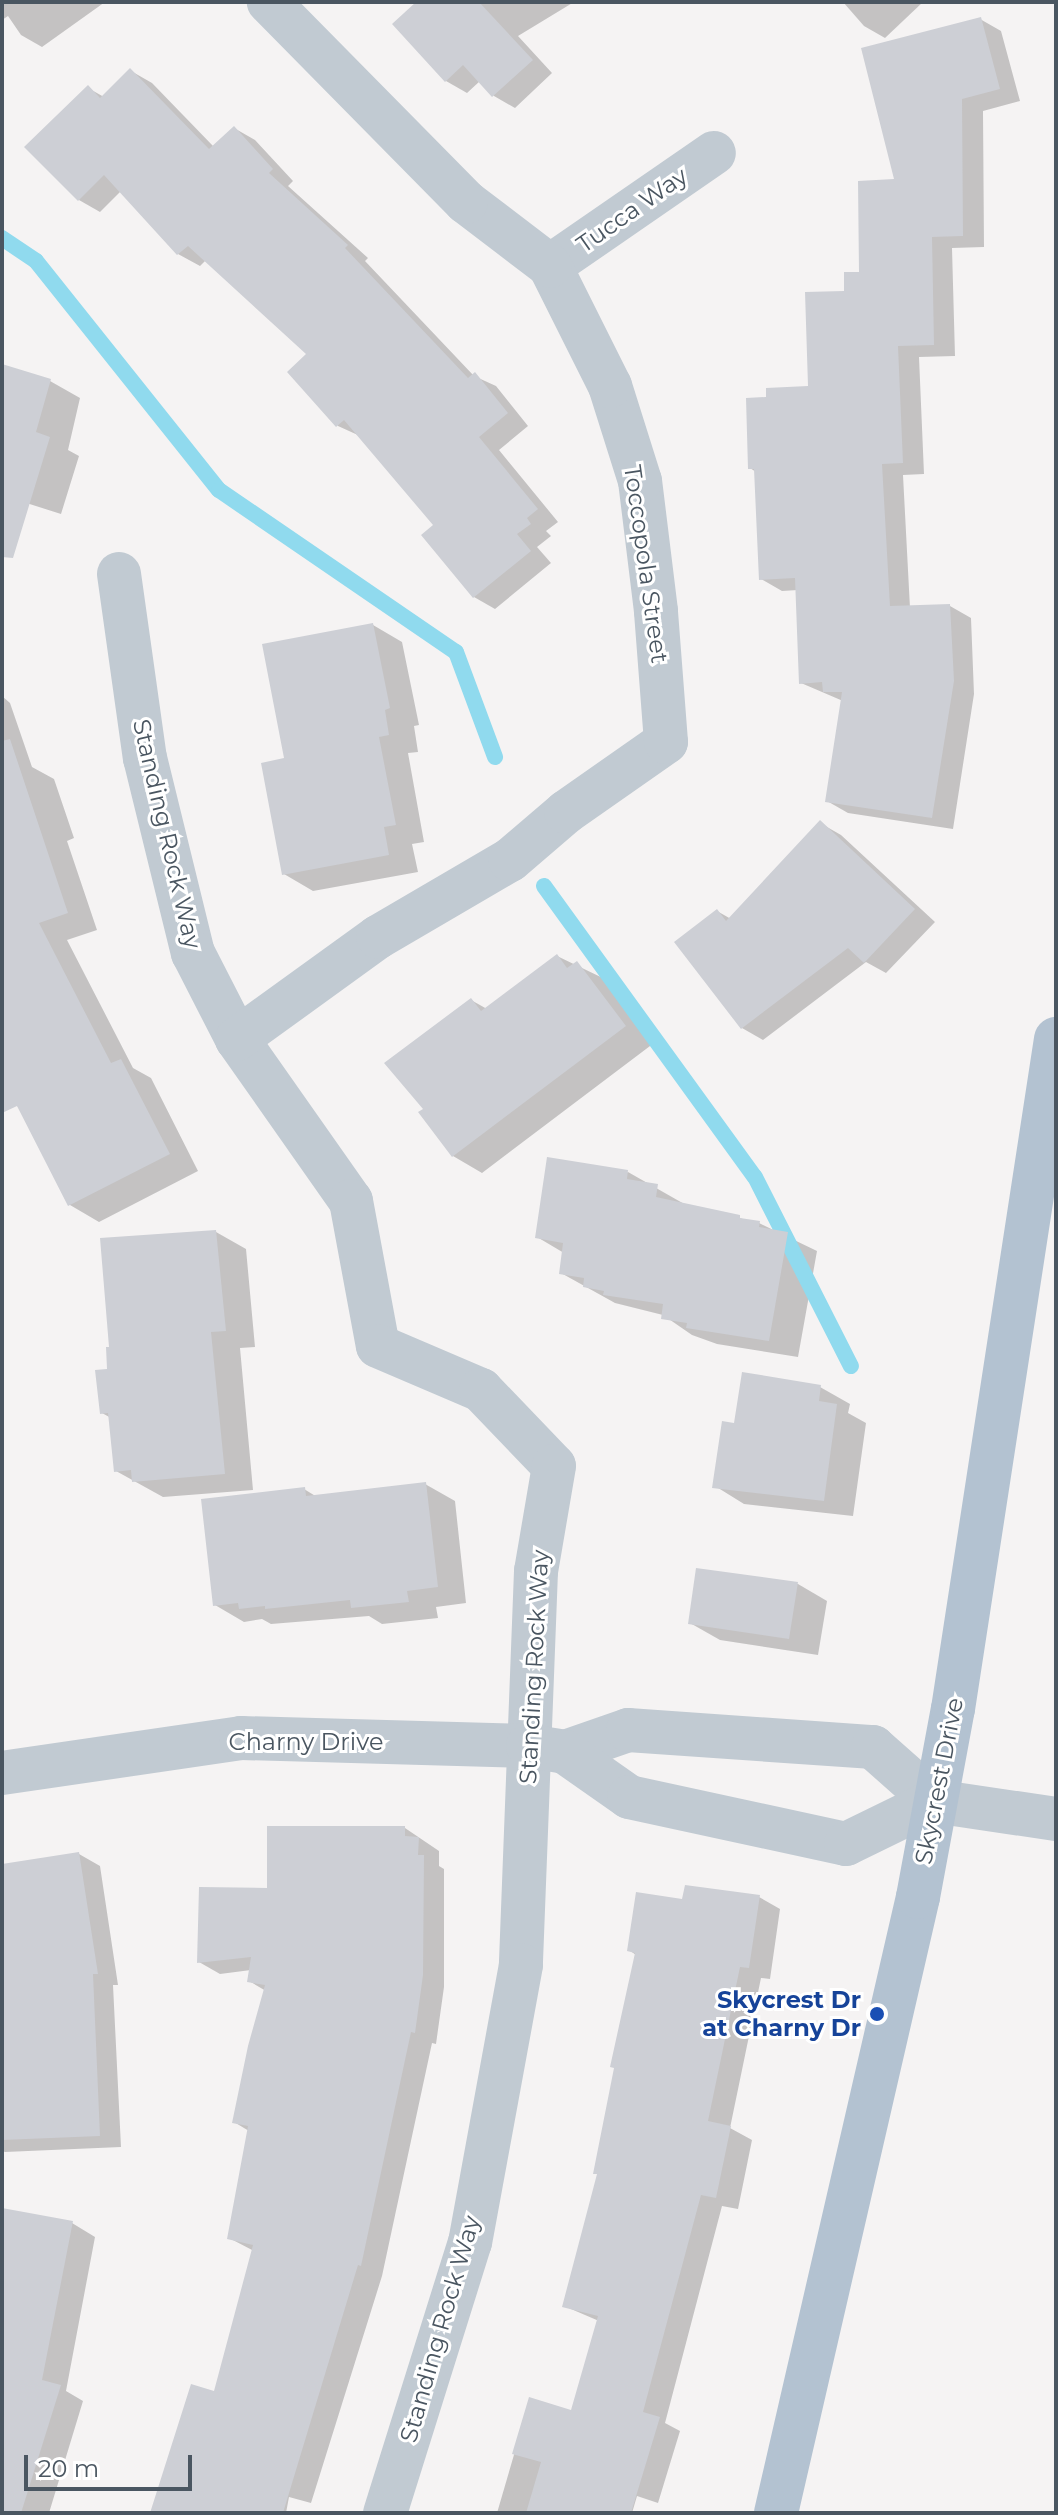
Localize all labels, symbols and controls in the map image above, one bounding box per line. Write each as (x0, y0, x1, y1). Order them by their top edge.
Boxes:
street label: Tucca Way (571, 161, 693, 259)
street label: Toccopola Street (618, 463, 674, 665)
street label: Standing Rock Way (127, 717, 207, 951)
street label: Standing Rock Way (513, 1549, 555, 1785)
street label: Skycrest Drive (909, 1695, 969, 1867)
street label: Charny Drive (229, 1728, 383, 1756)
place label: Skycrest Dr at Charny Dr (702, 1986, 861, 2042)
marker: Skycrest Dr at Charny Dr (868, 2005, 886, 2023)
street label: Standing Rock Way (394, 2212, 486, 2446)
scale bar (28, 2439, 196, 2489)
text: 20 m (38, 2454, 99, 2483)

